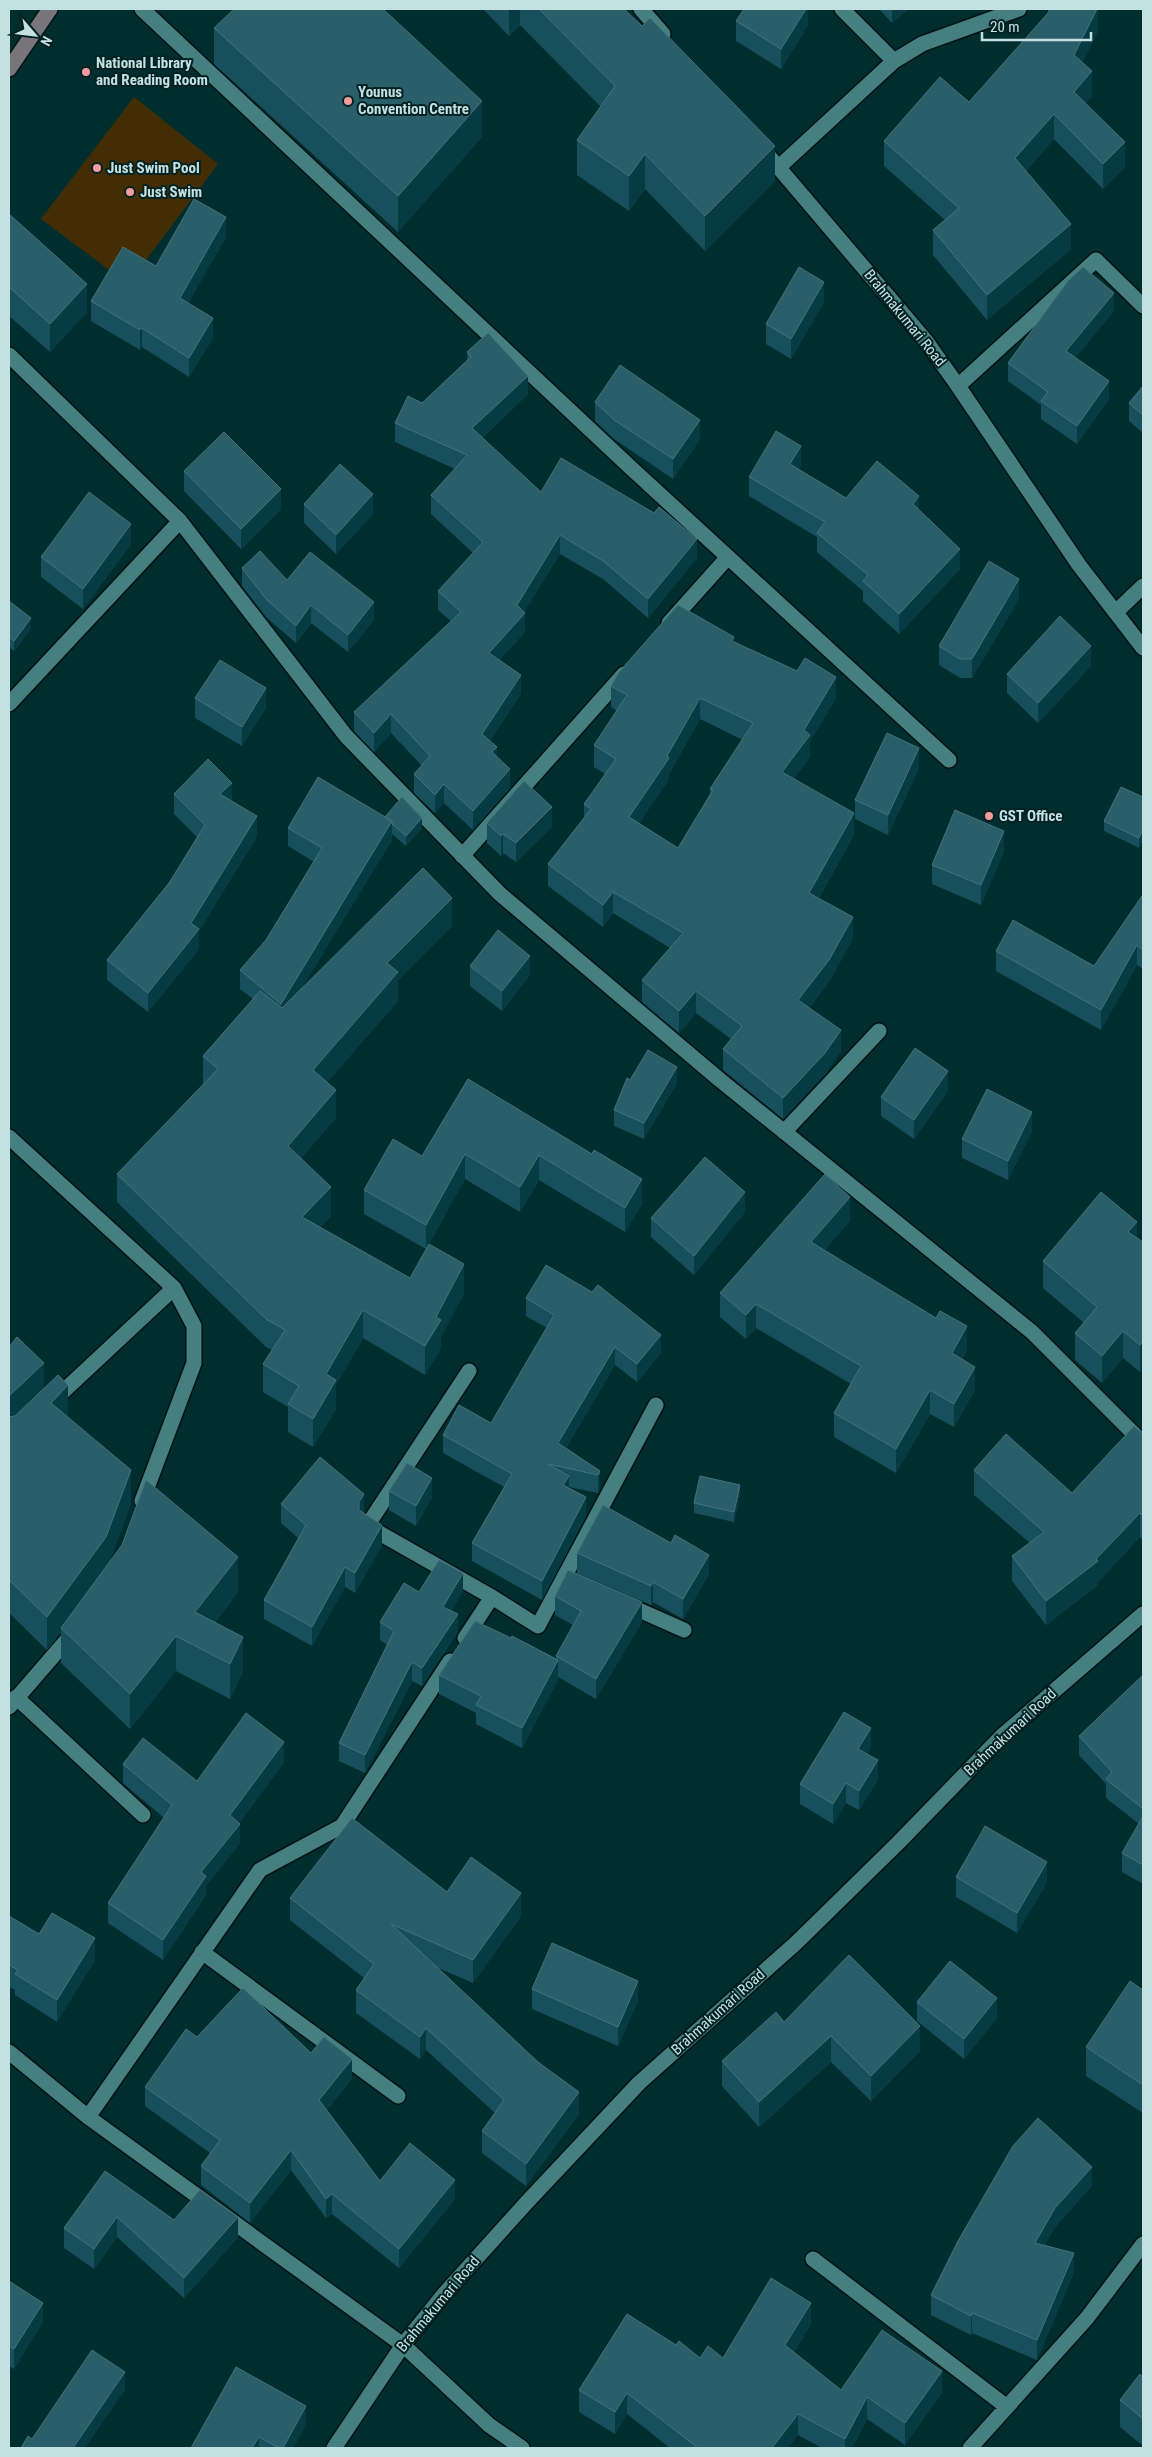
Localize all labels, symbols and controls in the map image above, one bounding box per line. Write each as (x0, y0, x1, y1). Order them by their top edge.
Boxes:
north arrow (10, 10, 60, 60)
scale bar (982, 10, 1091, 42)
text: 20 m (990, 18, 1020, 36)
text: N (37, 34, 56, 49)
place label: National Library and Reading Room (96, 54, 208, 89)
marker: National Library and Reading Room (80, 66, 92, 78)
place label: Younus Convention Centre (358, 83, 469, 118)
marker: Younus Convention Centre (342, 95, 354, 107)
place label: Just Swim Pool (107, 159, 200, 177)
marker: Just Swim Pool (91, 162, 103, 174)
place label: Just Swim (140, 183, 202, 201)
marker: Just Swim (124, 186, 136, 198)
street label: Brahmakumari Road (860, 266, 950, 370)
place label: GST Office (999, 807, 1062, 825)
marker: GST Office (983, 810, 995, 822)
street label: Brahmakumari Road (960, 1685, 1060, 1779)
street label: Brahmakumari Road (668, 1965, 768, 2059)
street label: Brahmakumari Road (393, 2252, 483, 2356)

